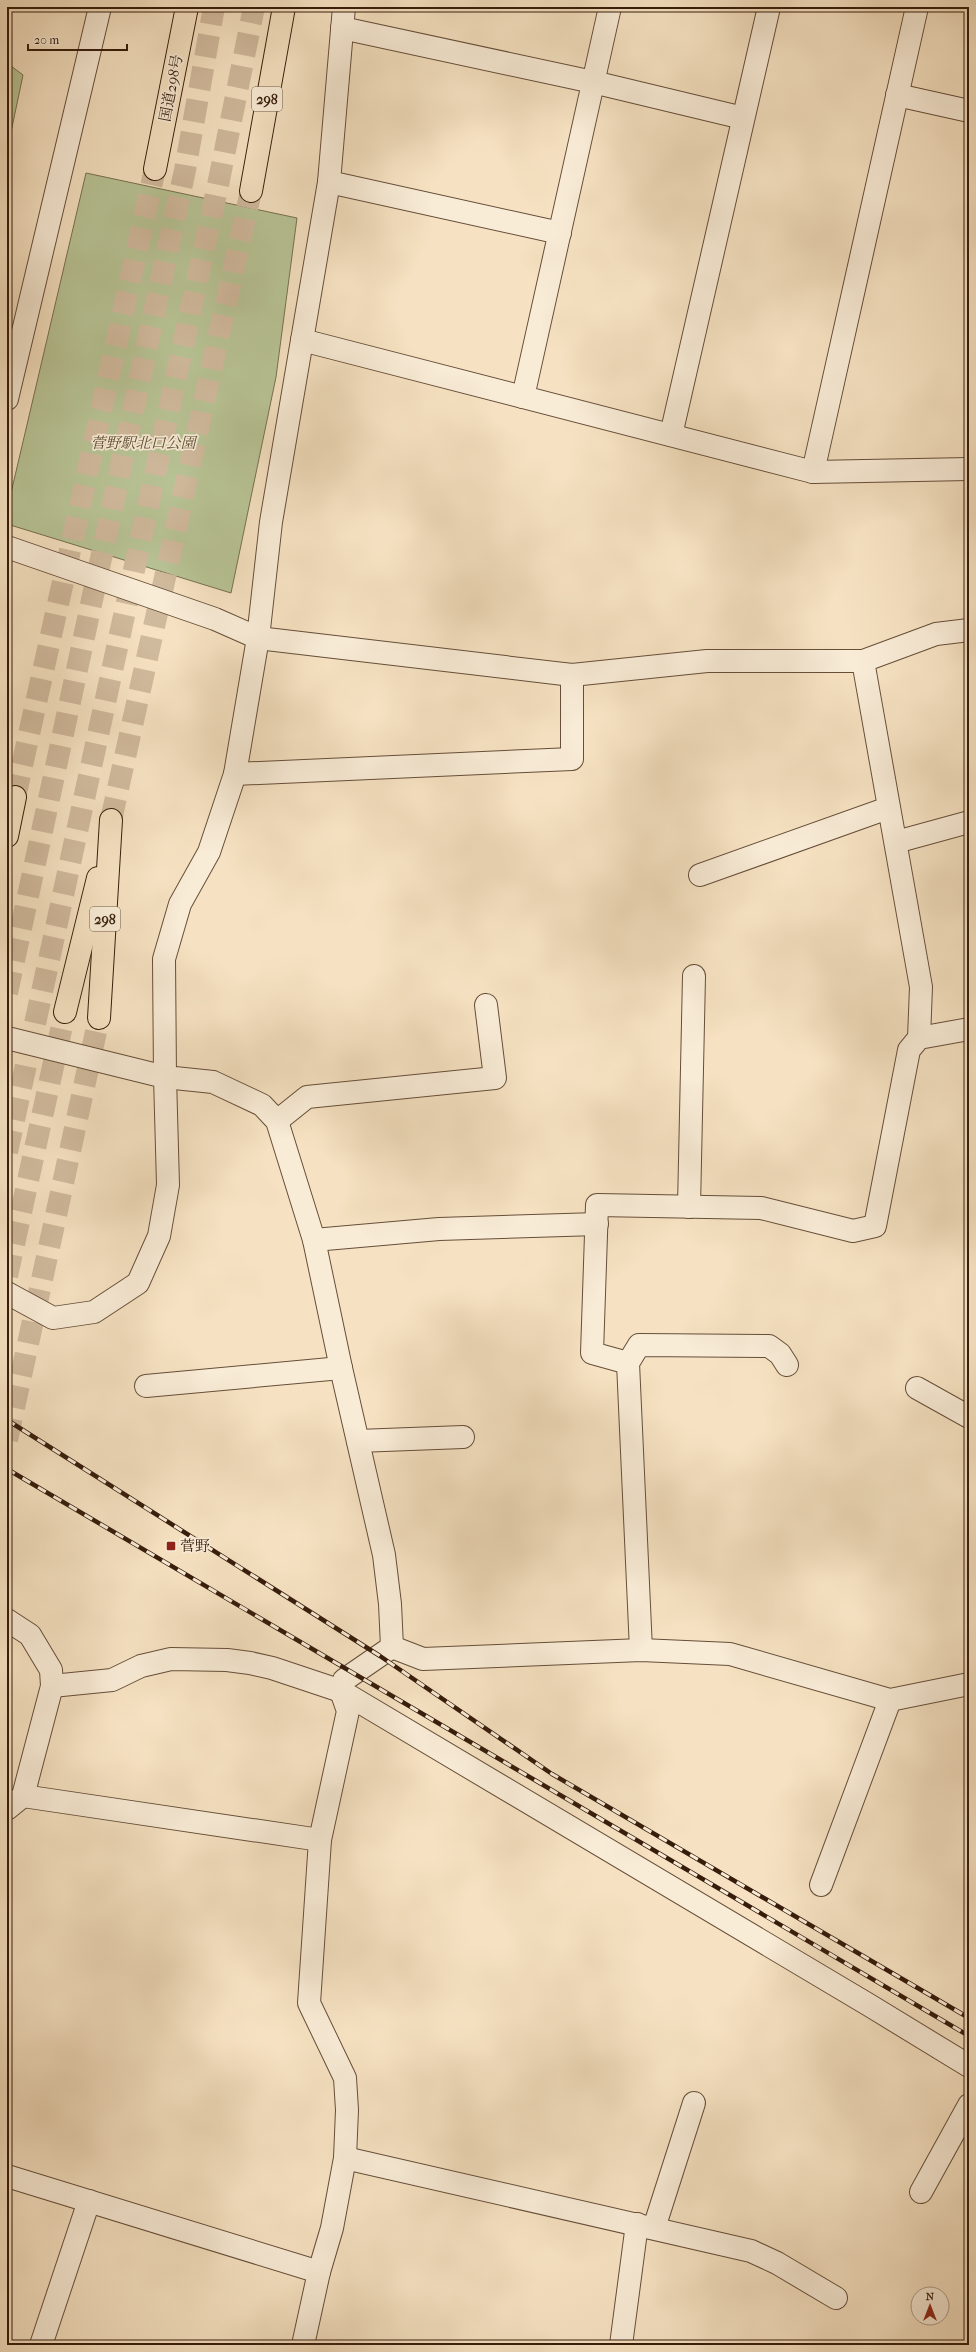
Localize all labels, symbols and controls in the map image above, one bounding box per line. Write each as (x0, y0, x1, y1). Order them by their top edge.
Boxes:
scale bar (28, 26, 127, 52)
text: 20 m (34, 33, 59, 47)
street label: 国道298号 (156, 53, 186, 123)
road number: 298 (252, 87, 282, 111)
park label: 菅野駅北口公園 (90, 434, 198, 452)
road number: 298 (90, 907, 120, 931)
place label: 菅野 (180, 1537, 210, 1555)
marker: 菅野 (165, 1540, 177, 1552)
north arrow (910, 2286, 950, 2326)
text: N (926, 2290, 935, 2303)

